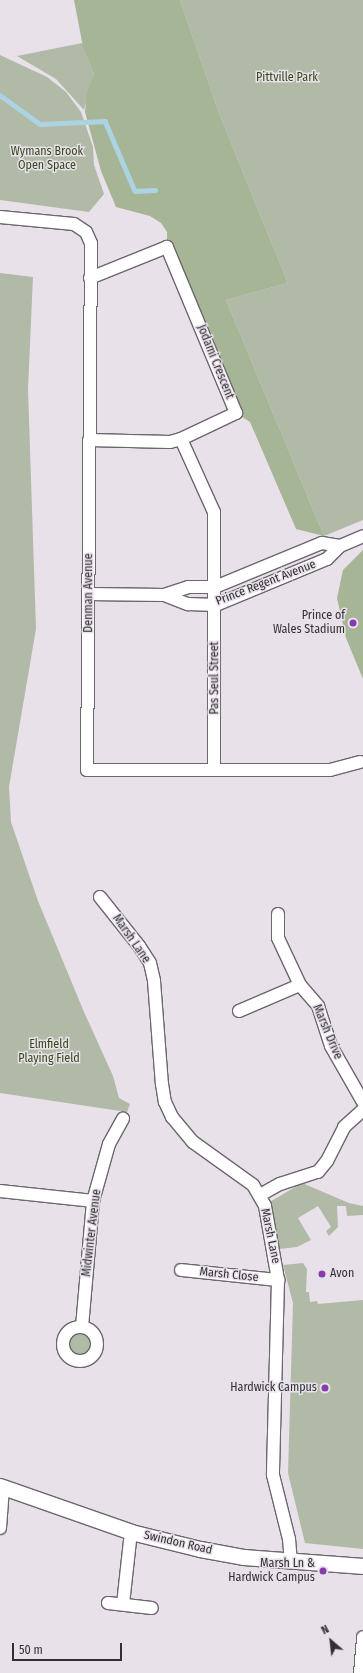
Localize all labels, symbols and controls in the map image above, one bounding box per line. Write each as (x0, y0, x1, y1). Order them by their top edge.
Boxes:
park label: Pittville Park (256, 71, 318, 85)
park label: Wymans Brook Open Space (11, 145, 83, 173)
street label: Jodami Crescent (194, 323, 236, 401)
street label: Denman Avenue (82, 553, 96, 633)
street label: Prince Regent Avenue (214, 557, 318, 609)
place label: Prince of Wales Stadium (273, 609, 345, 637)
marker: Prince of Wales Stadium (348, 618, 358, 628)
street label: Pas Seul Street (208, 641, 222, 715)
street label: Marsh Lane (109, 912, 153, 966)
street label: Marsh Drive (309, 1002, 345, 1062)
park label: Elmfield Playing Field (18, 1038, 80, 1066)
street label: Midwinter Avenue (79, 1188, 105, 1278)
street label: Marsh Lane (257, 1207, 283, 1265)
street label: Marsh Close (199, 1265, 259, 1285)
place label: Avon (330, 1267, 354, 1281)
marker: Avon (317, 1269, 327, 1279)
place label: Hardwick Campus (230, 1381, 317, 1395)
marker: Hardwick Campus (320, 1383, 330, 1393)
street label: Swindon Road (142, 1528, 214, 1558)
place label: Marsh Ln & Hardwick Campus (228, 1557, 315, 1585)
marker: Marsh Ln & Hardwick Campus (318, 1566, 328, 1576)
north arrow (311, 1621, 351, 1661)
text: N (319, 1623, 331, 1637)
scale bar (14, 1635, 124, 1661)
text: 50 m (19, 1643, 43, 1657)

